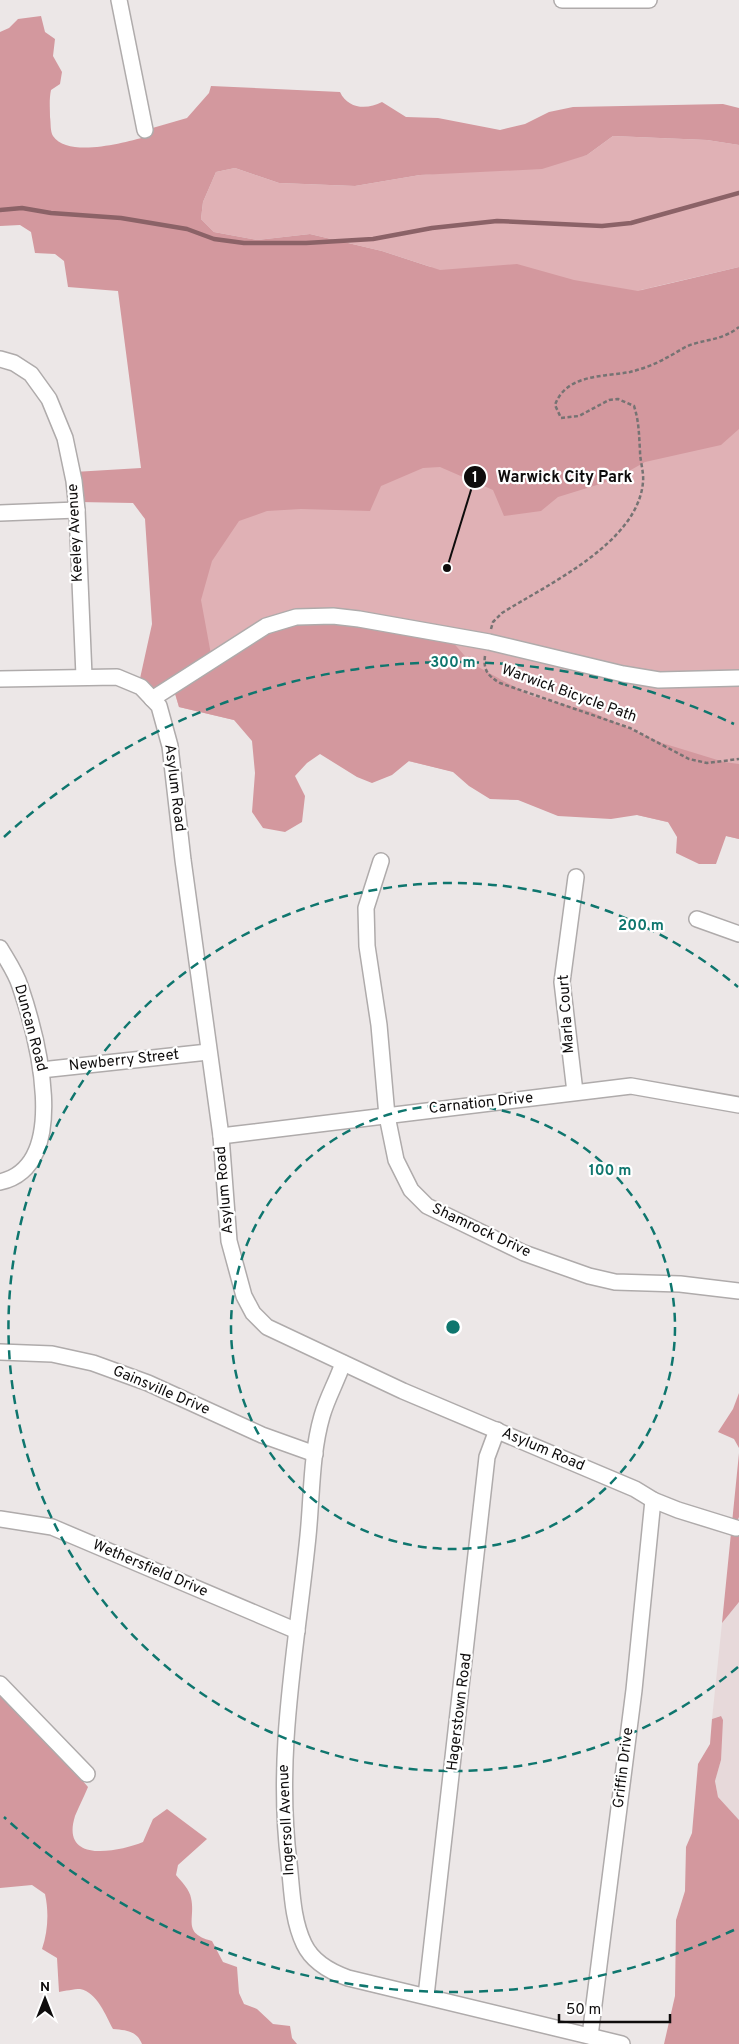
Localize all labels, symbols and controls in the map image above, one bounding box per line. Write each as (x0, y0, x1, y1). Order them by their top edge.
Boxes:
callout: Warwick City Park (463, 461, 642, 492)
text: Warwick City Park (498, 468, 633, 488)
text: 1 (472, 469, 478, 488)
street label: Keeley Avenue (64, 483, 88, 583)
text: 300 m (430, 654, 476, 673)
street label: Warwick Bicycle Path (499, 661, 639, 727)
street label: Asylum Road (159, 743, 189, 833)
text: 200 m (618, 917, 664, 936)
street label: Marla Court (555, 974, 579, 1054)
street label: Duncan Road (9, 982, 51, 1074)
street label: Newberry Street (68, 1046, 180, 1076)
street label: Carnation Drive (428, 1089, 534, 1119)
street label: Asylum Road (212, 1145, 238, 1235)
text: 100 m (589, 1162, 631, 1181)
street label: Shamrock Drive (428, 1200, 534, 1262)
centre of rings (444, 1318, 462, 1336)
street label: Gainsville Drive (110, 1362, 212, 1420)
street label: Asylum Road (499, 1424, 587, 1476)
street label: Wethersfield Drive (90, 1536, 210, 1602)
street label: Hagerstown Road (443, 1652, 477, 1772)
street label: Griffin Drive (610, 1726, 638, 1810)
street label: Ingersoll Avenue (275, 1764, 299, 1876)
north arrow (20, 1974, 70, 2024)
text: N (40, 1979, 50, 1996)
scale bar (559, 1992, 670, 2024)
text: 50 m (566, 2001, 601, 2020)

